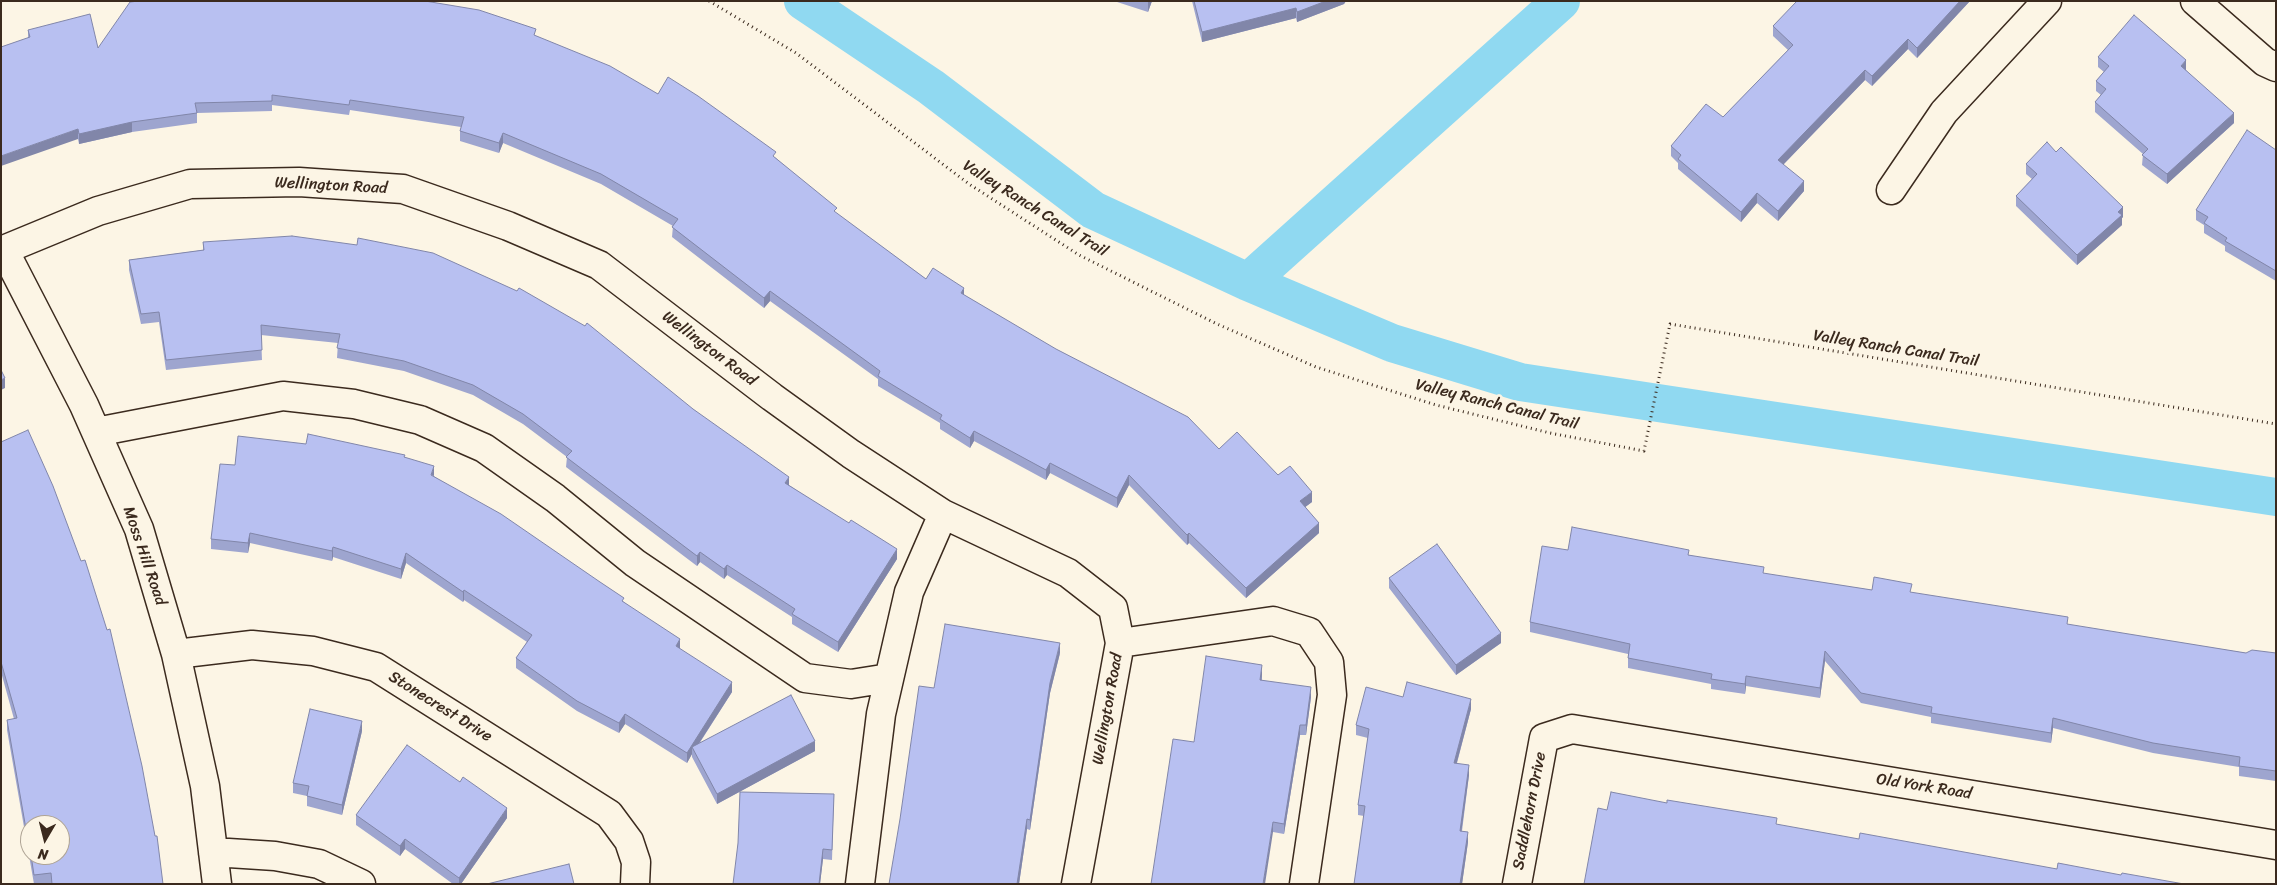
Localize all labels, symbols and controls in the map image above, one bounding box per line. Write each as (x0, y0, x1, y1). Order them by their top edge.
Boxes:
street label: Valley Ranch Canal Trail (959, 156, 1111, 262)
street label: Wellington Road (274, 173, 388, 199)
street label: Wellington Road (658, 307, 760, 391)
street label: Valley Ranch Canal Trail (1812, 326, 1980, 372)
street label: Valley Ranch Canal Trail (1413, 375, 1581, 435)
street label: Moss Hill Road (118, 504, 170, 608)
street label: Wellington Road (1089, 652, 1127, 766)
street label: Stonecrest Drive (385, 667, 495, 747)
street label: Saddlehorn Drive (1509, 750, 1551, 872)
street label: Old York Road (1875, 770, 1973, 804)
north arrow (20, 815, 70, 865)
text: N (36, 841, 50, 867)

